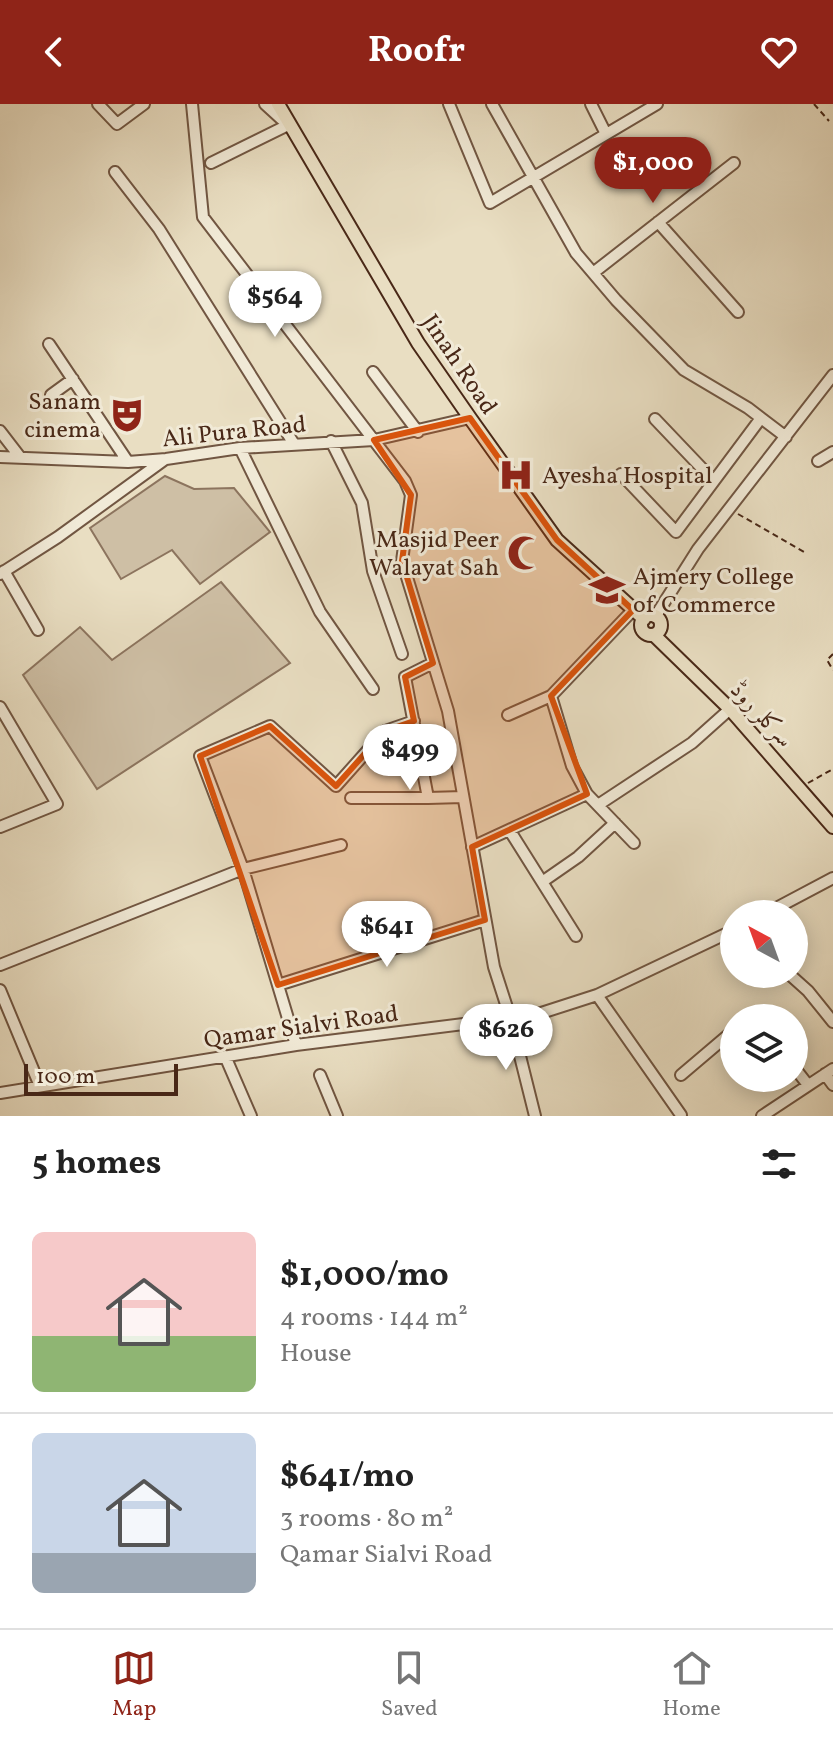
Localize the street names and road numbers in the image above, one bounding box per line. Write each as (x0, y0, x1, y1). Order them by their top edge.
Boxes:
street label: Jinah Road (412, 308, 505, 422)
street label: Ali Pura Road (161, 409, 308, 457)
street label: سرکلر روڈ (721, 675, 800, 756)
street label: Qamar Sialvi Road (202, 998, 401, 1058)

